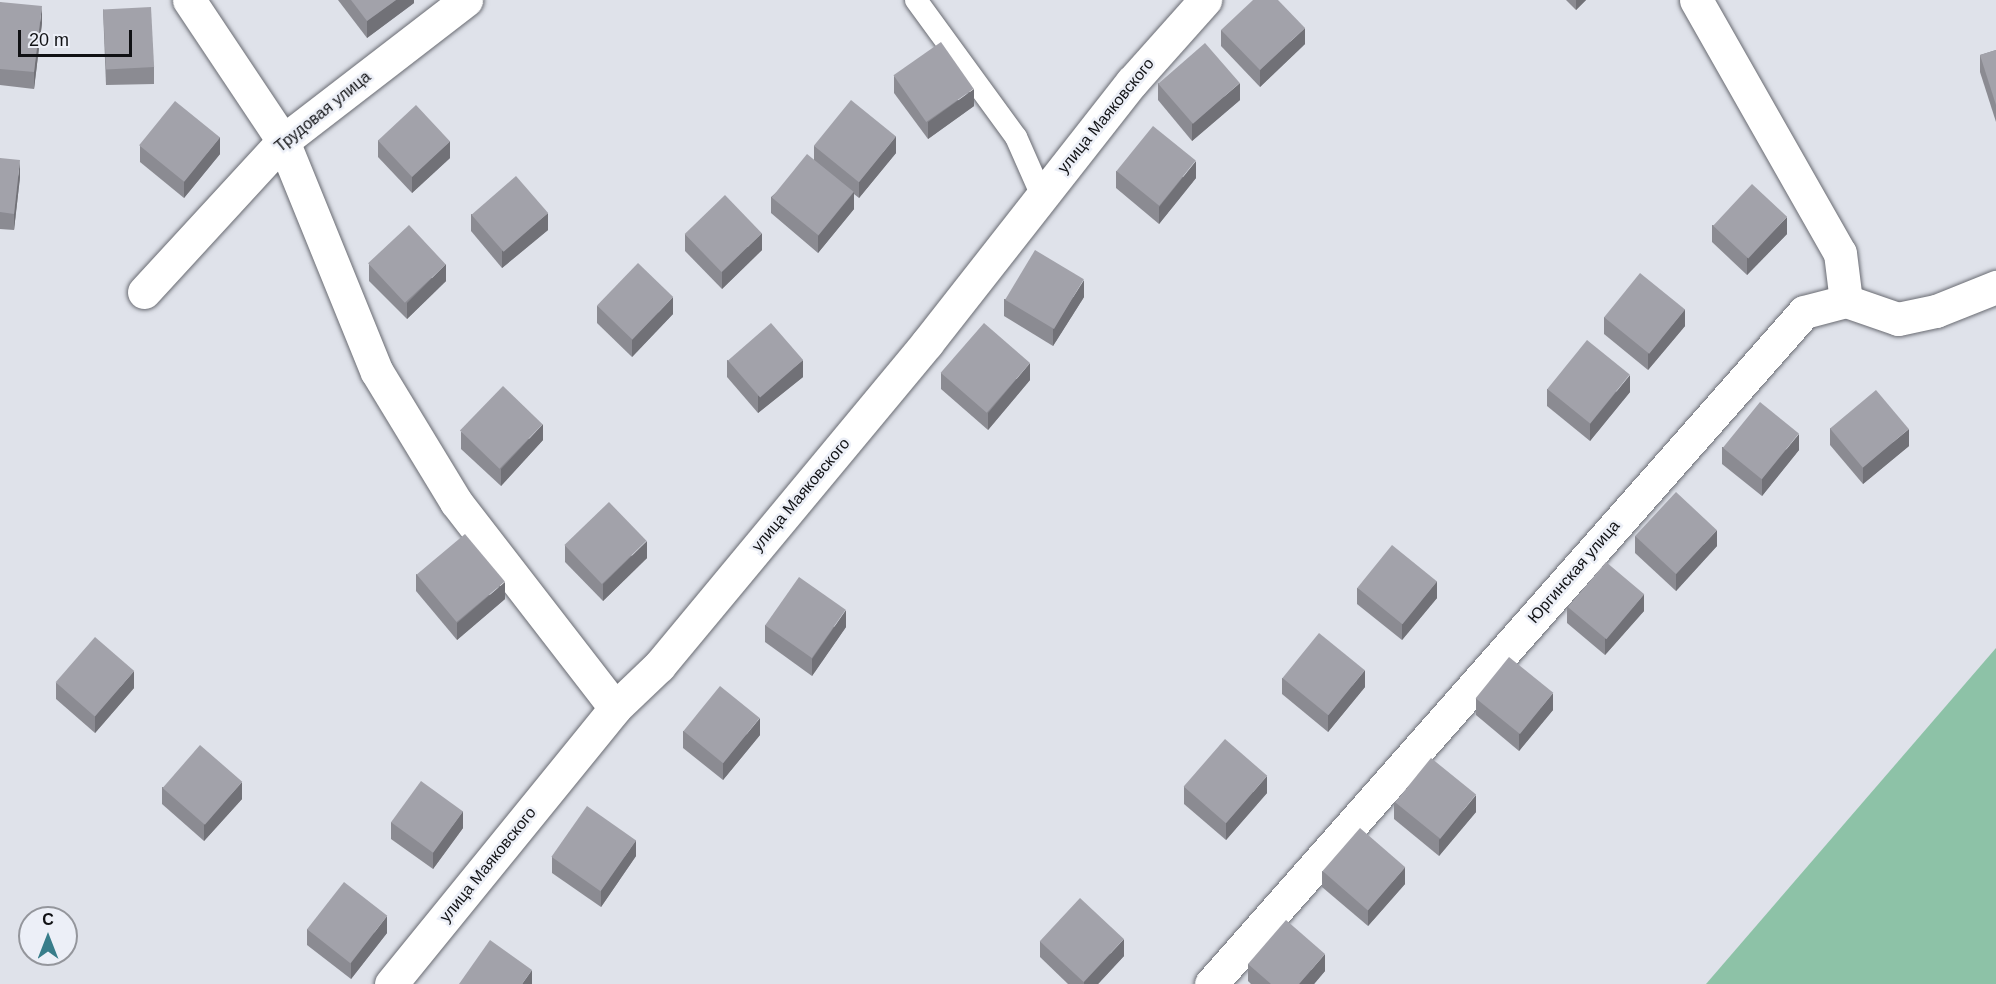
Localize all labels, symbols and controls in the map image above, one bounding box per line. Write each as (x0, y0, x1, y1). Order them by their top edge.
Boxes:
scale bar (21, 18, 135, 56)
text: 20 m (29, 30, 69, 50)
street label: улица Маяковского (1054, 55, 1158, 177)
street label: Трудовая улица (271, 68, 375, 156)
street label: улица Маяковского (748, 434, 854, 556)
street label: Юргинская улица (1524, 517, 1624, 627)
street label: улица Маяковского (436, 804, 540, 926)
north arrow (18, 906, 78, 966)
text: С (42, 911, 54, 928)

